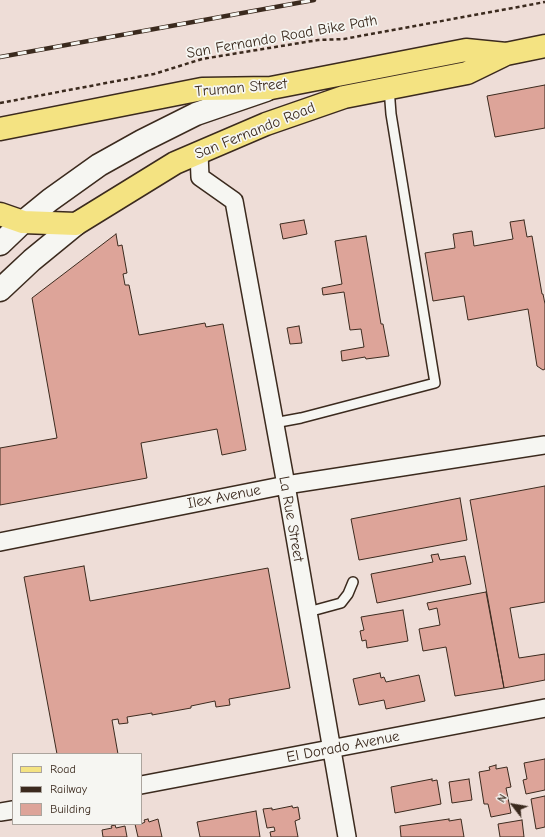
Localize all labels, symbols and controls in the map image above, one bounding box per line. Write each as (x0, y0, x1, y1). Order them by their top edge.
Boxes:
street label: San Fernando Road Bike Path (185, 11, 379, 63)
street label: Truman Street (194, 75, 288, 101)
street label: San Fernando Road (192, 99, 318, 163)
street label: La Rue Street (275, 475, 307, 563)
street label: Ilex Avenue (186, 481, 262, 513)
street label: El Dorado Avenue (285, 727, 401, 767)
legend (12, 753, 142, 825)
text: Road (50, 762, 76, 776)
text: Railway (50, 782, 87, 796)
north arrow (493, 785, 533, 825)
text: N (495, 792, 510, 805)
text: Building (50, 802, 91, 816)

